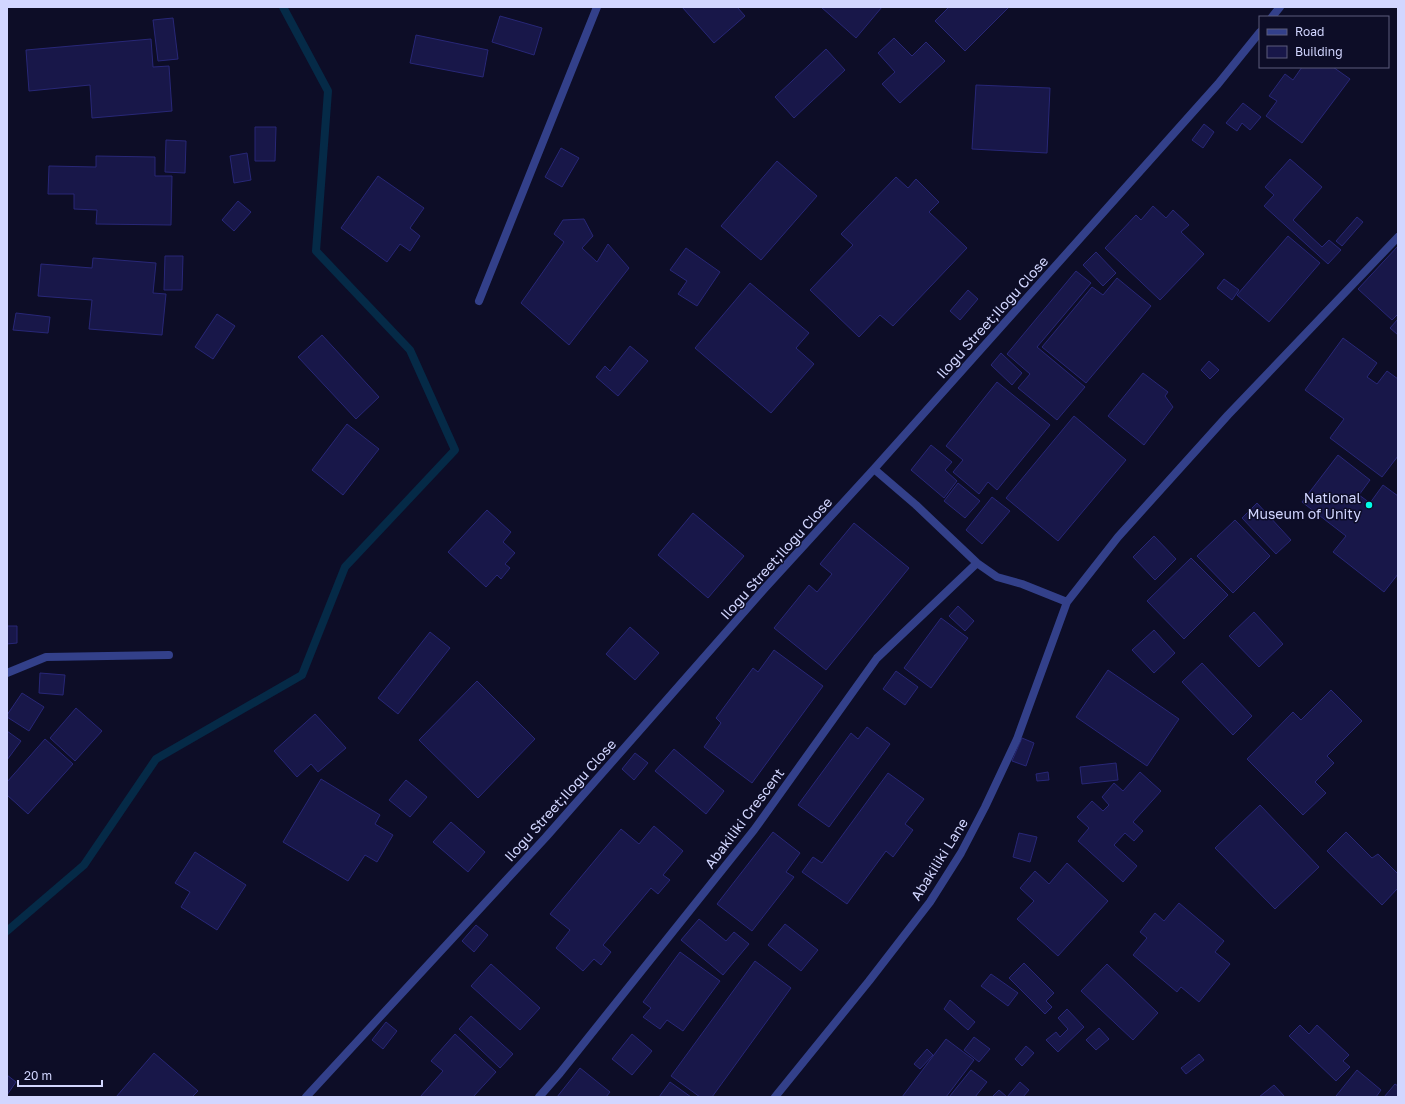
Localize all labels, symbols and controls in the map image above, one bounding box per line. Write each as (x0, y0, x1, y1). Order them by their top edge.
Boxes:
legend (1259, 16, 1389, 68)
text: Road (1295, 24, 1324, 39)
text: Building (1295, 44, 1343, 59)
street label: Ilogu Street;Ilogu Close (933, 252, 1051, 382)
place label: National Museum of Unity (1247, 489, 1361, 522)
street label: Ilogu Street;Ilogu Close (717, 493, 835, 623)
marker: National Museum of Unity (1364, 500, 1374, 510)
street label: Ilogu Street;Ilogu Close (501, 735, 619, 865)
street label: Abakiliki Crescent (701, 765, 787, 871)
street label: Abakiliki Lane (907, 815, 971, 903)
scale bar (18, 1062, 102, 1088)
text: 20 m (24, 1068, 52, 1083)

